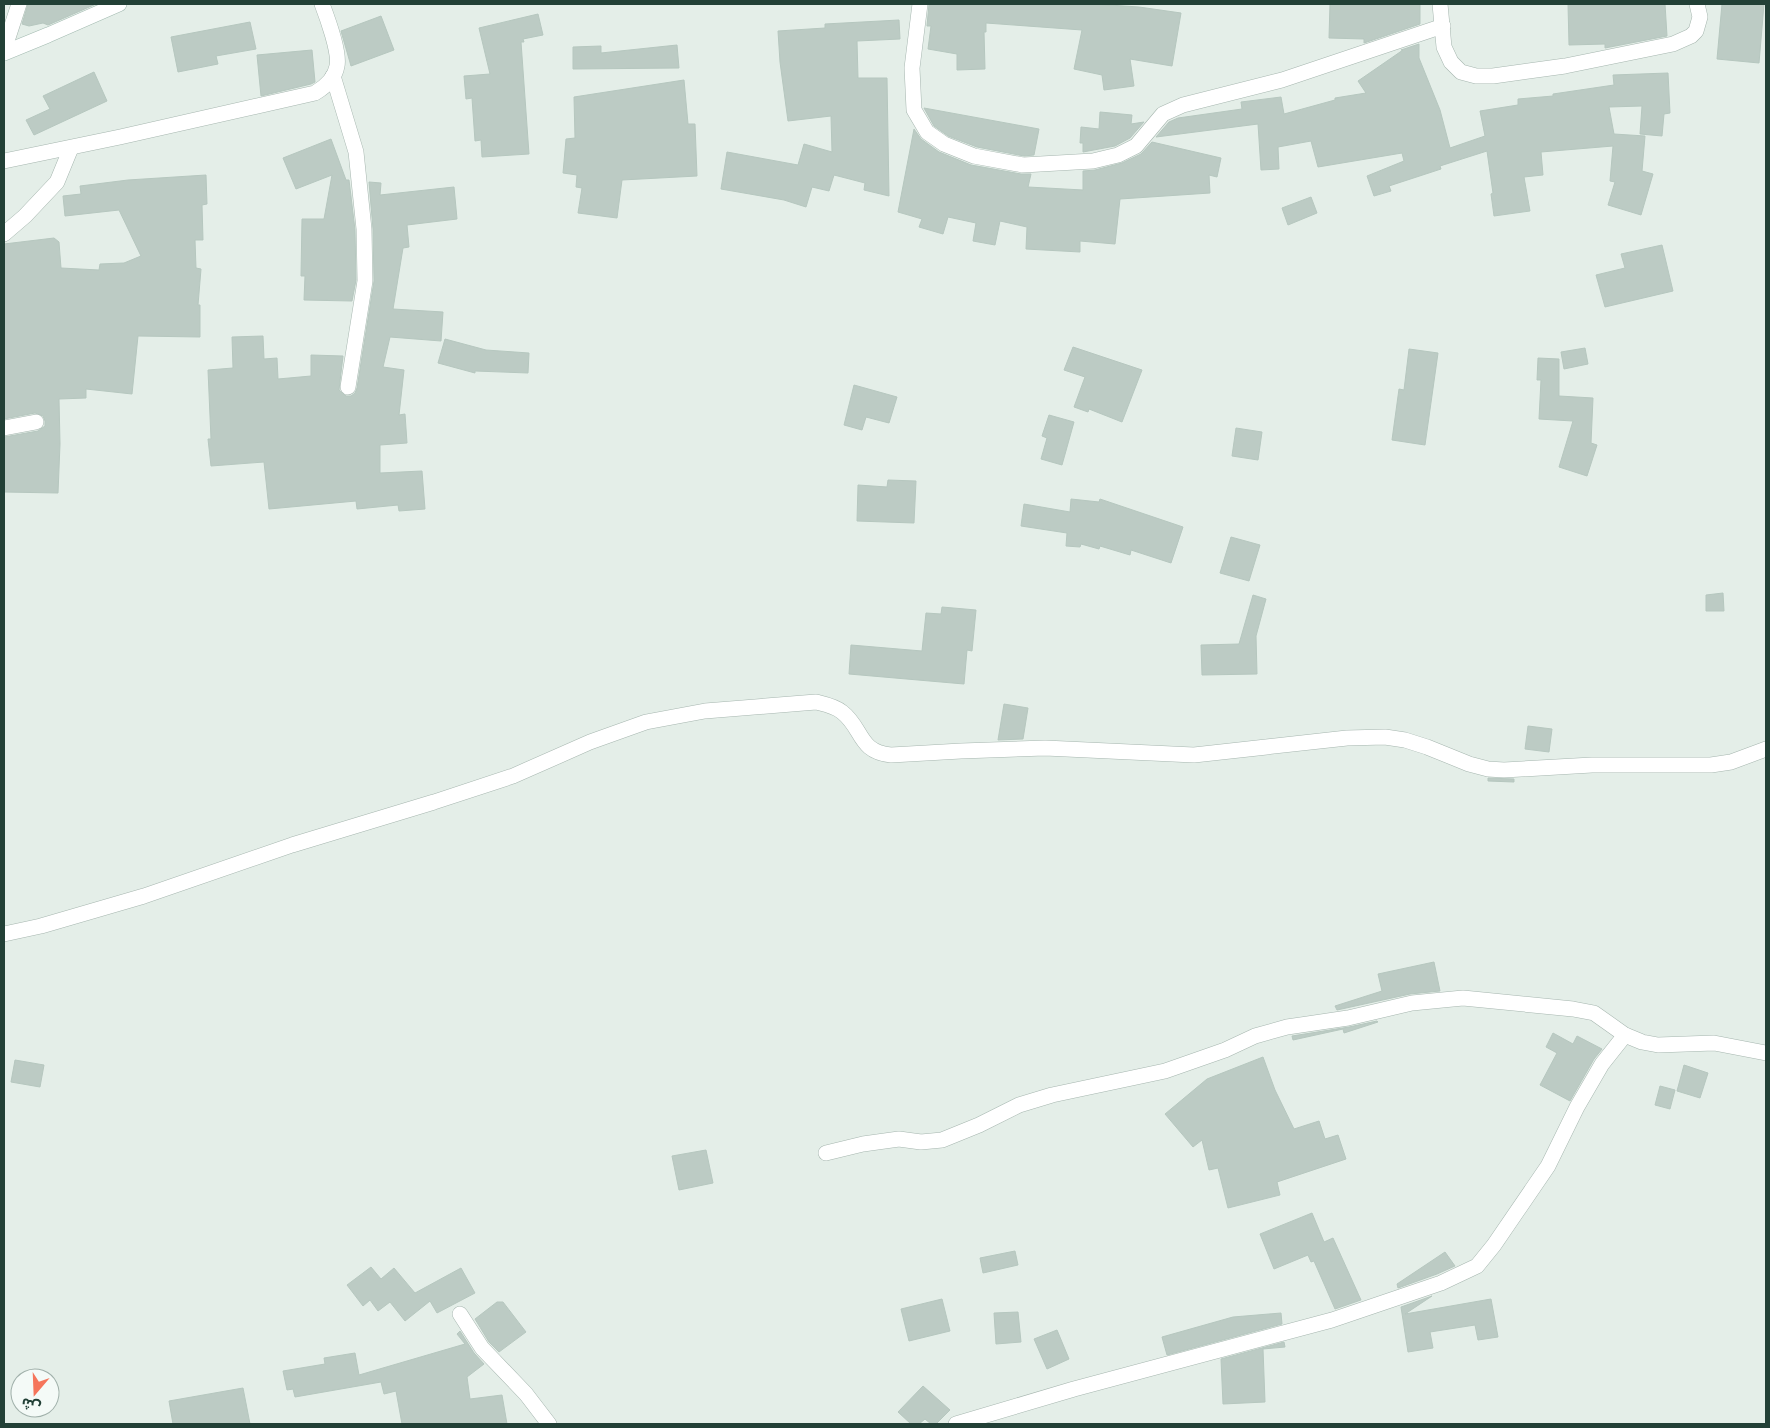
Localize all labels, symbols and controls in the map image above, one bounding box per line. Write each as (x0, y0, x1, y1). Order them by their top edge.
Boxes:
north arrow (10, 1368, 60, 1418)
text: ش (19, 1393, 43, 1415)

